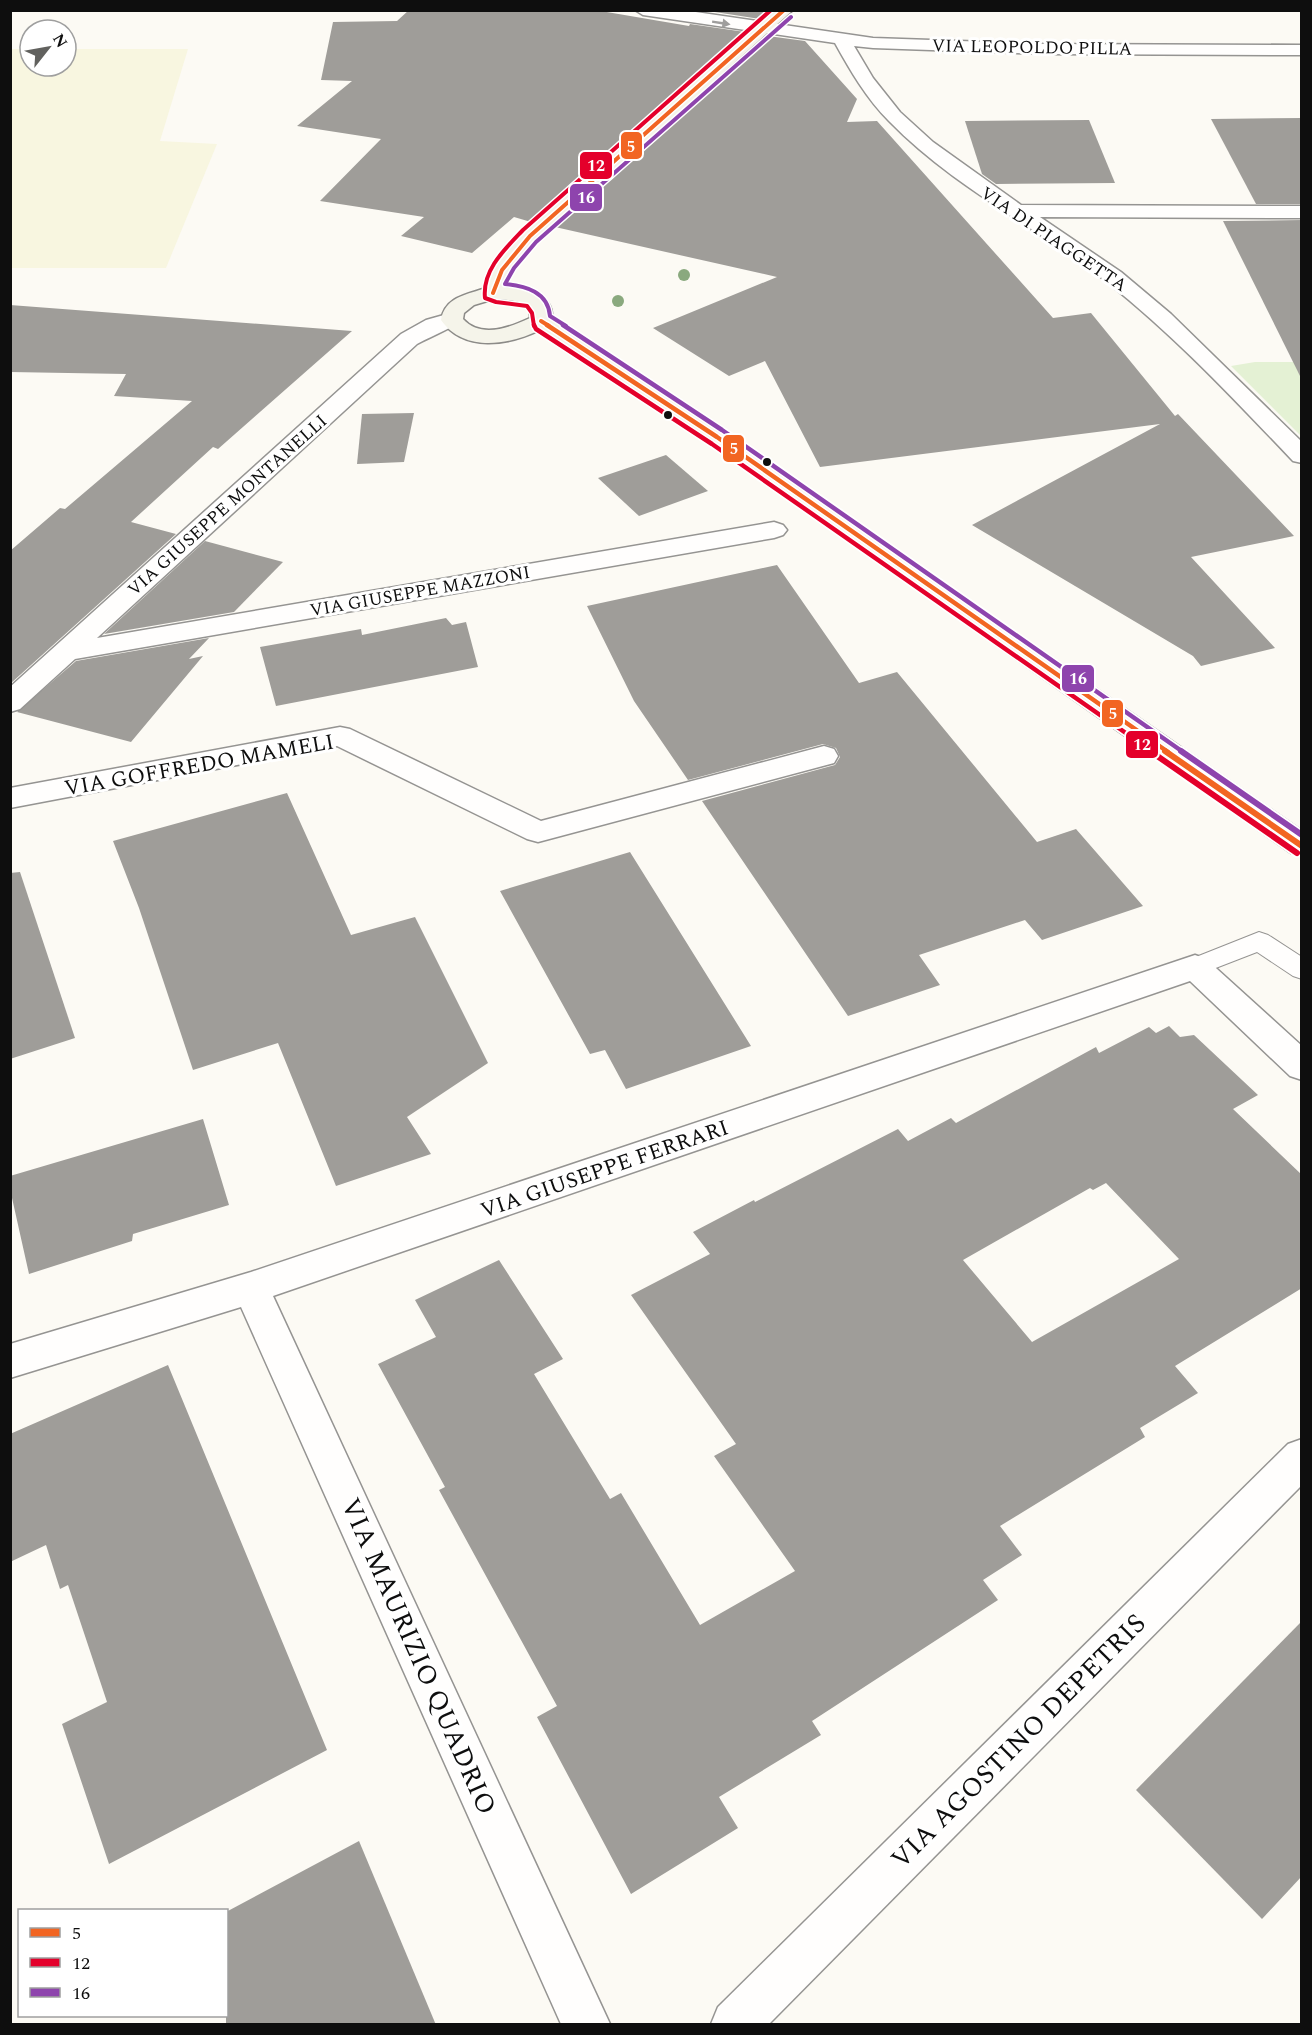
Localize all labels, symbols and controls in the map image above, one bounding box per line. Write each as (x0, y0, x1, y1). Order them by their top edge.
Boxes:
north arrow (18, 18, 78, 78)
one-way arrow (712, 19, 731, 28)
text: N (46, 29, 74, 53)
street label: VIA LEOPOLDO PILLA (932, 32, 1132, 63)
line badge: 5 (620, 131, 643, 160)
text: 5 (627, 135, 635, 159)
line badge: 12 (579, 151, 613, 180)
text: 12 (587, 154, 605, 178)
street label: VIA DI PIAGGETTA (975, 180, 1133, 299)
line badge: 16 (569, 183, 603, 212)
text: 16 (577, 186, 595, 210)
street label: VIA GIUSEPPE MONTANELLI (121, 408, 333, 603)
unlabelled marker (662, 409, 674, 421)
line badge: 5 (722, 434, 745, 463)
text: 5 (730, 437, 738, 461)
unlabelled marker (761, 456, 773, 468)
street label: VIA GIUSEPPE MAZZONI (308, 559, 532, 624)
line badge: 16 (1061, 664, 1095, 693)
text: 16 (1069, 667, 1087, 691)
line badge: 5 (1101, 699, 1124, 728)
text: 5 (1109, 702, 1117, 726)
street label: VIA GOFFREDO MAMELI (62, 726, 337, 805)
line badge: 12 (1125, 730, 1159, 759)
text: 12 (1133, 733, 1151, 757)
street label: VIA GIUSEPPE FERRARI (476, 1111, 733, 1227)
street label: VIA MAURIZIO QUADRIO (329, 1491, 507, 1822)
street label: VIA AGOSTINO DEPETRIS (881, 1604, 1156, 1879)
legend (18, 1909, 228, 2017)
text: 5 (72, 1920, 81, 1947)
text: 12 (72, 1950, 90, 1977)
text: 16 (72, 1980, 90, 2007)

